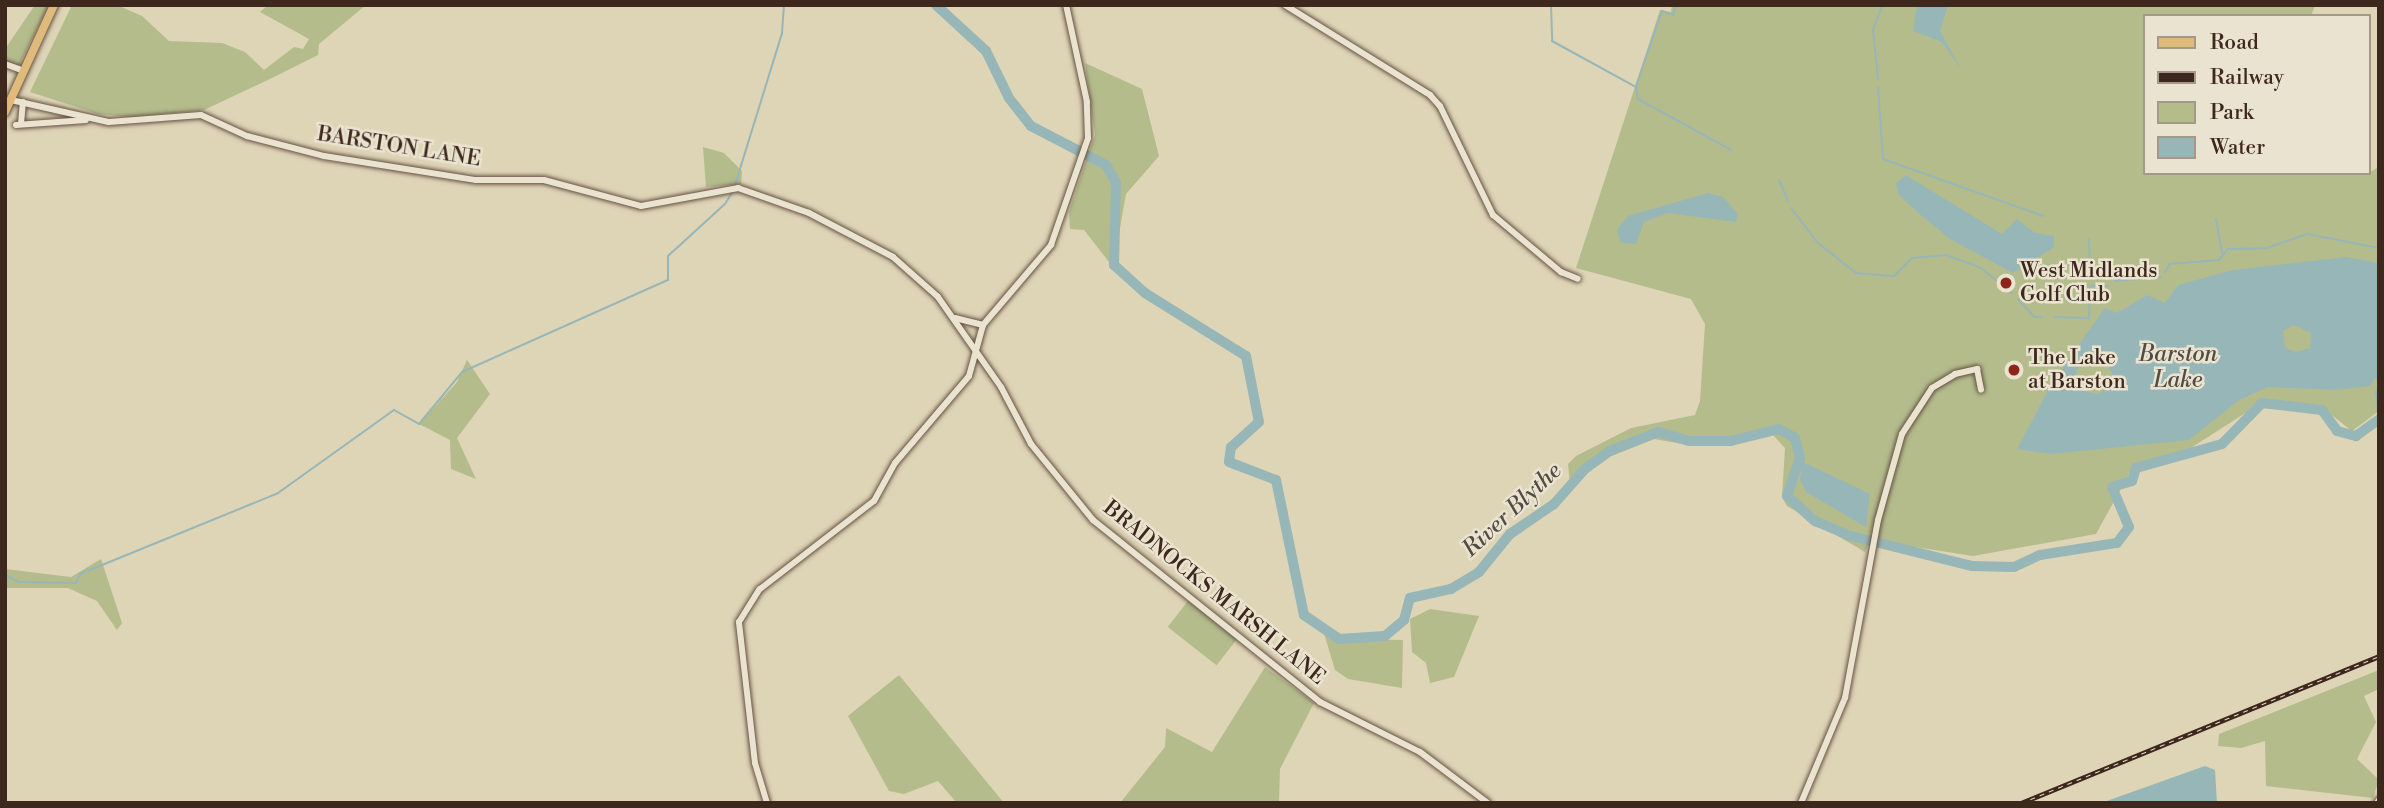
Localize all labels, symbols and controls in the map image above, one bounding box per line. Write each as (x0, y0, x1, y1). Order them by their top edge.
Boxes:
legend (2142, 14, 2370, 175)
text: Road (2210, 30, 2259, 56)
text: Railway (2210, 65, 2284, 91)
text: Park (2210, 100, 2254, 126)
street label: BARSTON LANE (316, 122, 482, 172)
text: Water (2210, 135, 2265, 161)
place label: West Midlands Golf Club (2020, 258, 2157, 308)
marker: West Midlands Golf Club (1998, 275, 2014, 291)
water label: Barston Lake (2139, 340, 2217, 394)
place label: The Lake at Barston (2028, 345, 2126, 395)
marker: The Lake at Barston (2006, 362, 2022, 378)
water label: River Blythe (1457, 457, 1567, 563)
street label: BRADNOCKS MARSH LANE (1098, 496, 1330, 690)

